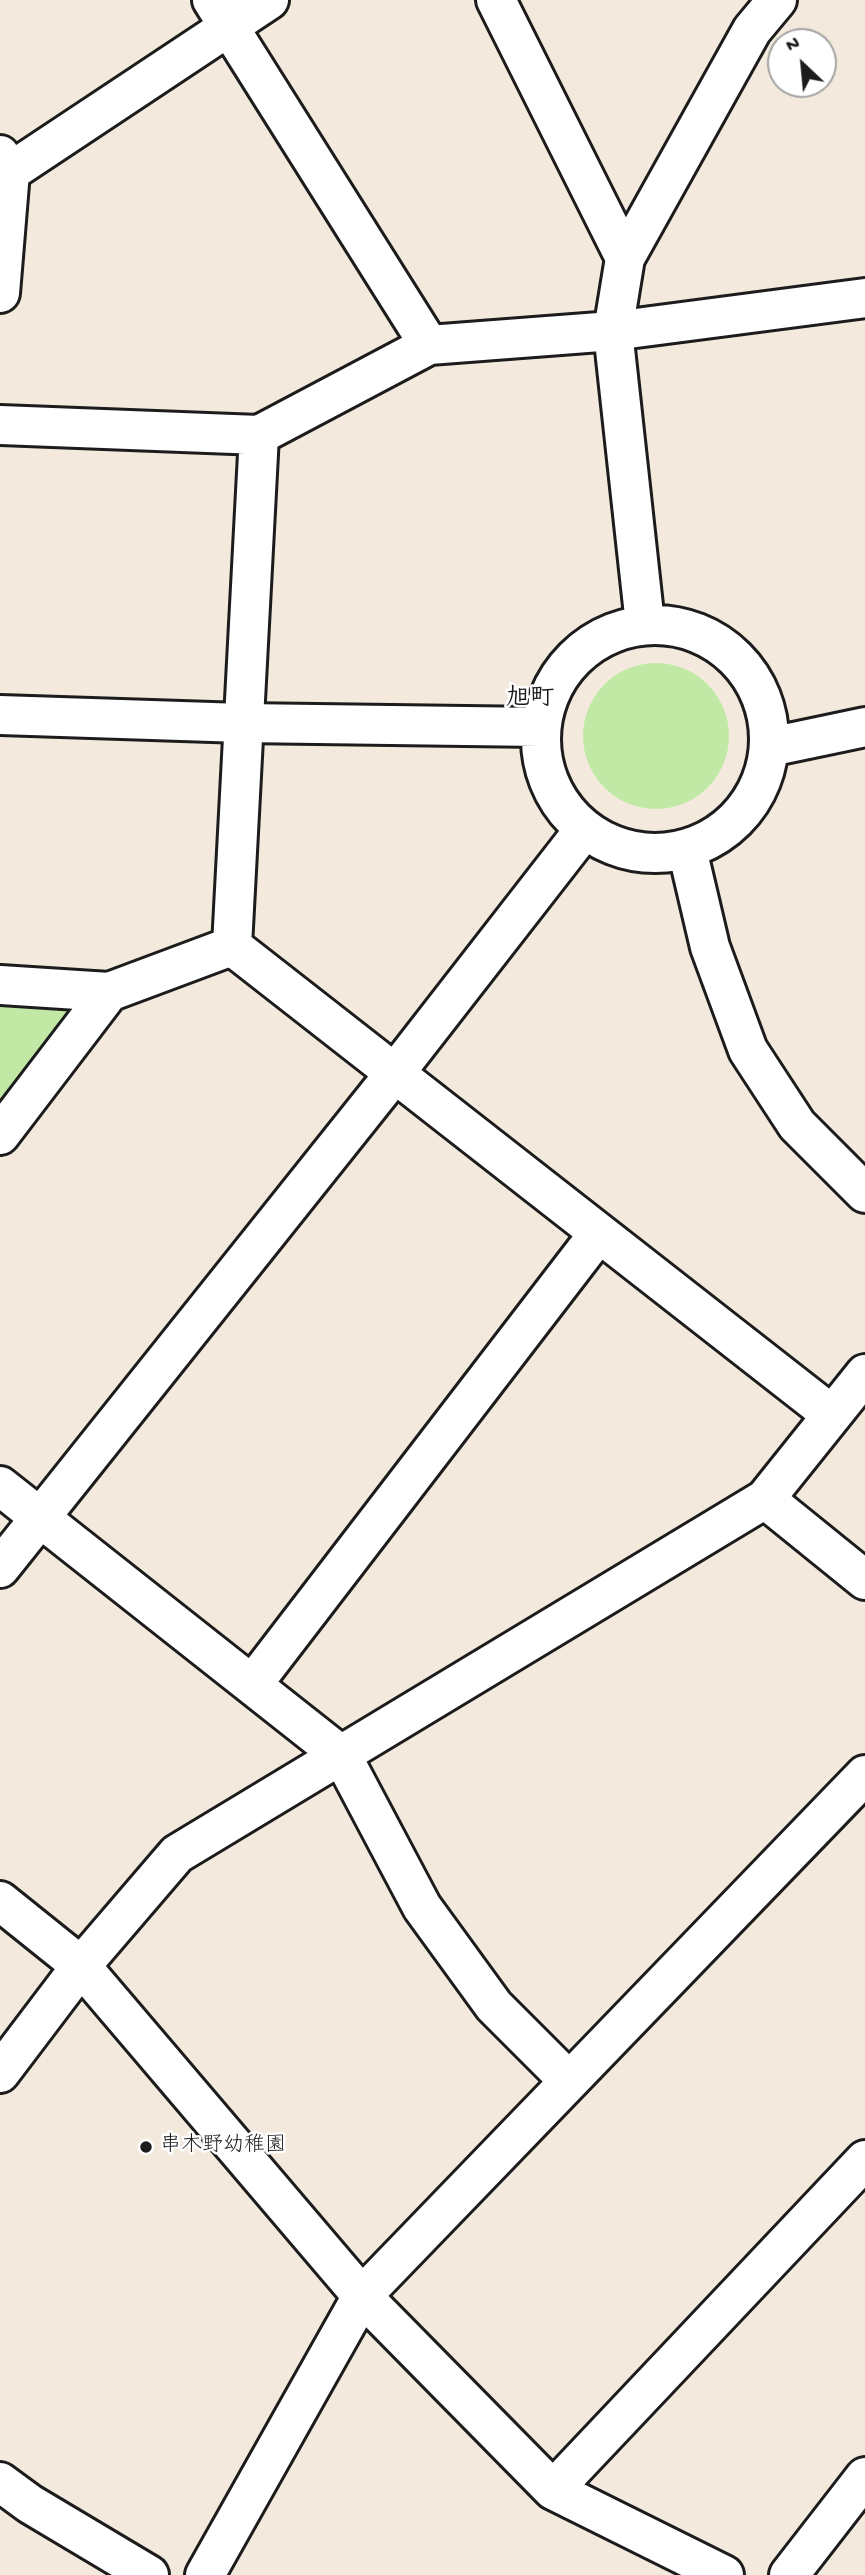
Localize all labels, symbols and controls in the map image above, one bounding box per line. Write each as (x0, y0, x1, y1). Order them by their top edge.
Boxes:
north arrow (767, 28, 837, 98)
text: N (783, 32, 804, 59)
district label: 旭町 (506, 686, 554, 714)
place label: 串木野幼稚園 (160, 2134, 286, 2160)
marker: 串木野幼稚園 (138, 2139, 154, 2155)

